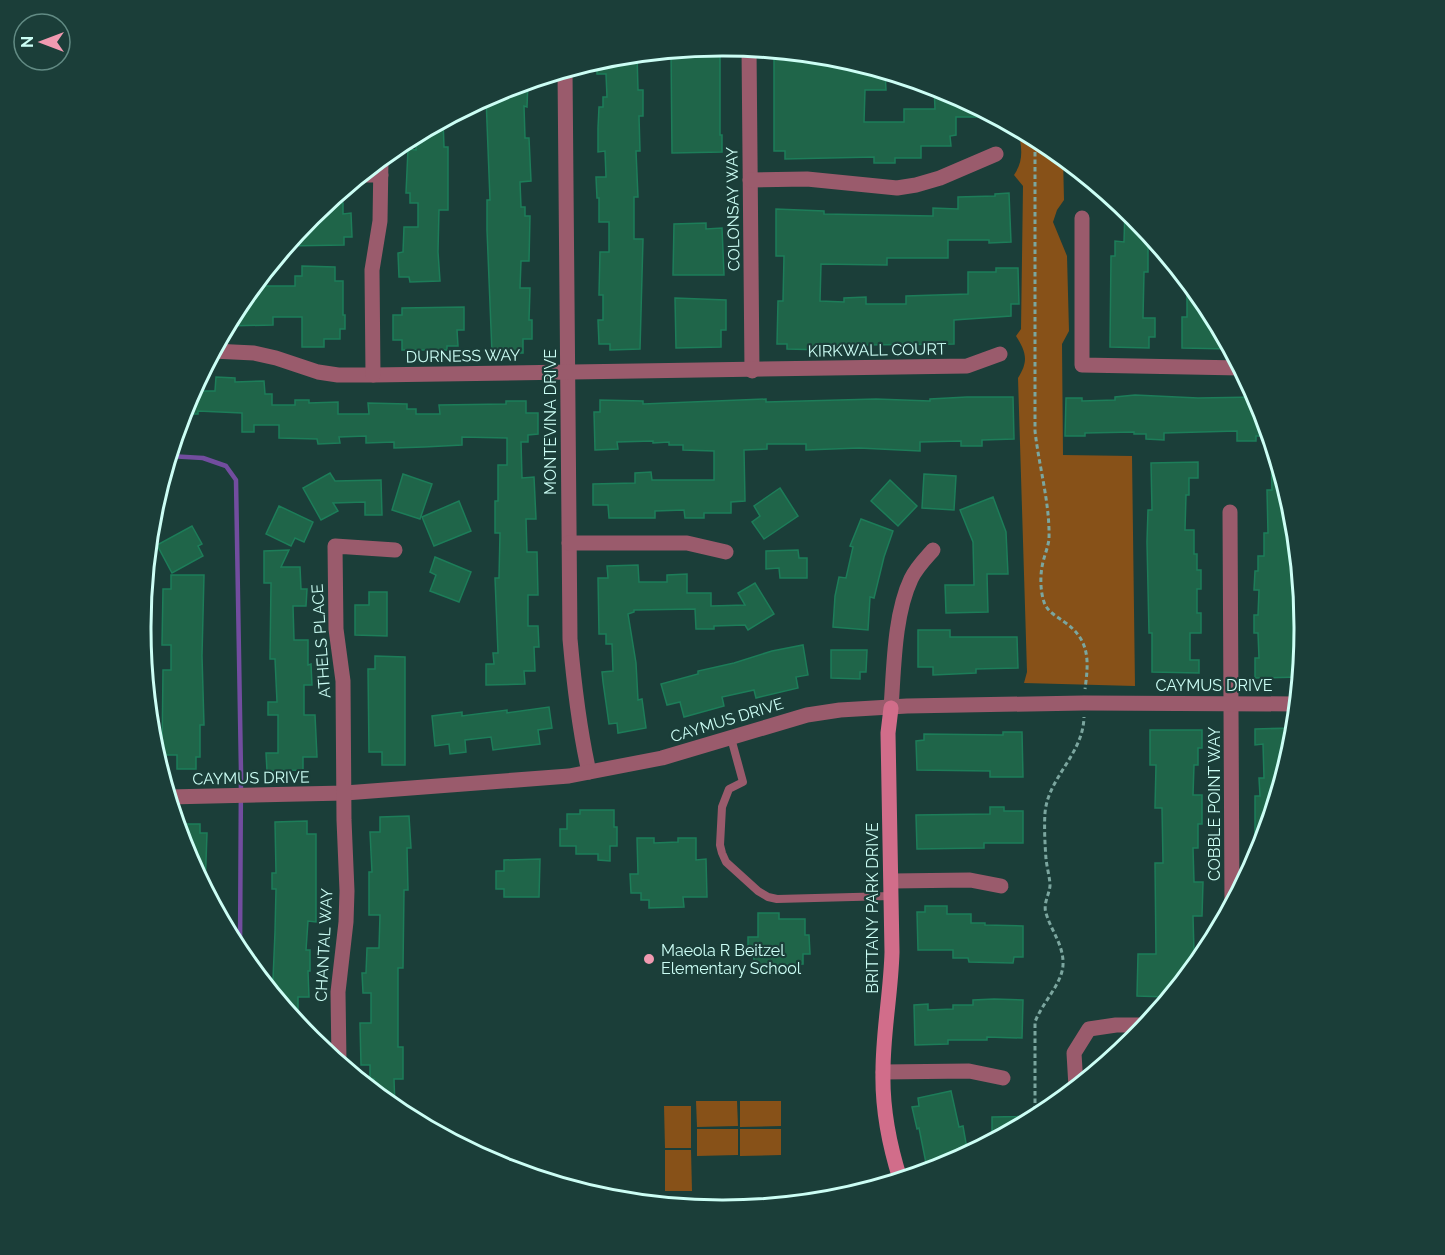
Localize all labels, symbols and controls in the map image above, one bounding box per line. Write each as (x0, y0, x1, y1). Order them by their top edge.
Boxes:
north arrow (12, 12, 72, 72)
text: N (18, 36, 37, 48)
street label: COLONSAY WAY (722, 146, 744, 271)
street label: KIRKWALL COURT (807, 339, 947, 361)
street label: DURNESS WAY (405, 345, 521, 366)
street label: MONTEVINA DRIVE (541, 349, 560, 495)
street label: ATHELS PLACE (308, 583, 334, 699)
street label: CAYMUS DRIVE (1155, 676, 1273, 695)
street label: CAYMUS DRIVE (668, 694, 786, 746)
street label: COBBLE POINT WAY (1205, 726, 1224, 881)
street label: CAYMUS DRIVE (192, 767, 310, 789)
street label: BRITTANY PARK DRIVE (863, 822, 882, 994)
street label: CHANTAL WAY (312, 887, 336, 1002)
place label: Maeola R Beitzel Elementary School (661, 941, 802, 978)
marker: Maeola R Beitzel Elementary School (642, 952, 656, 966)

